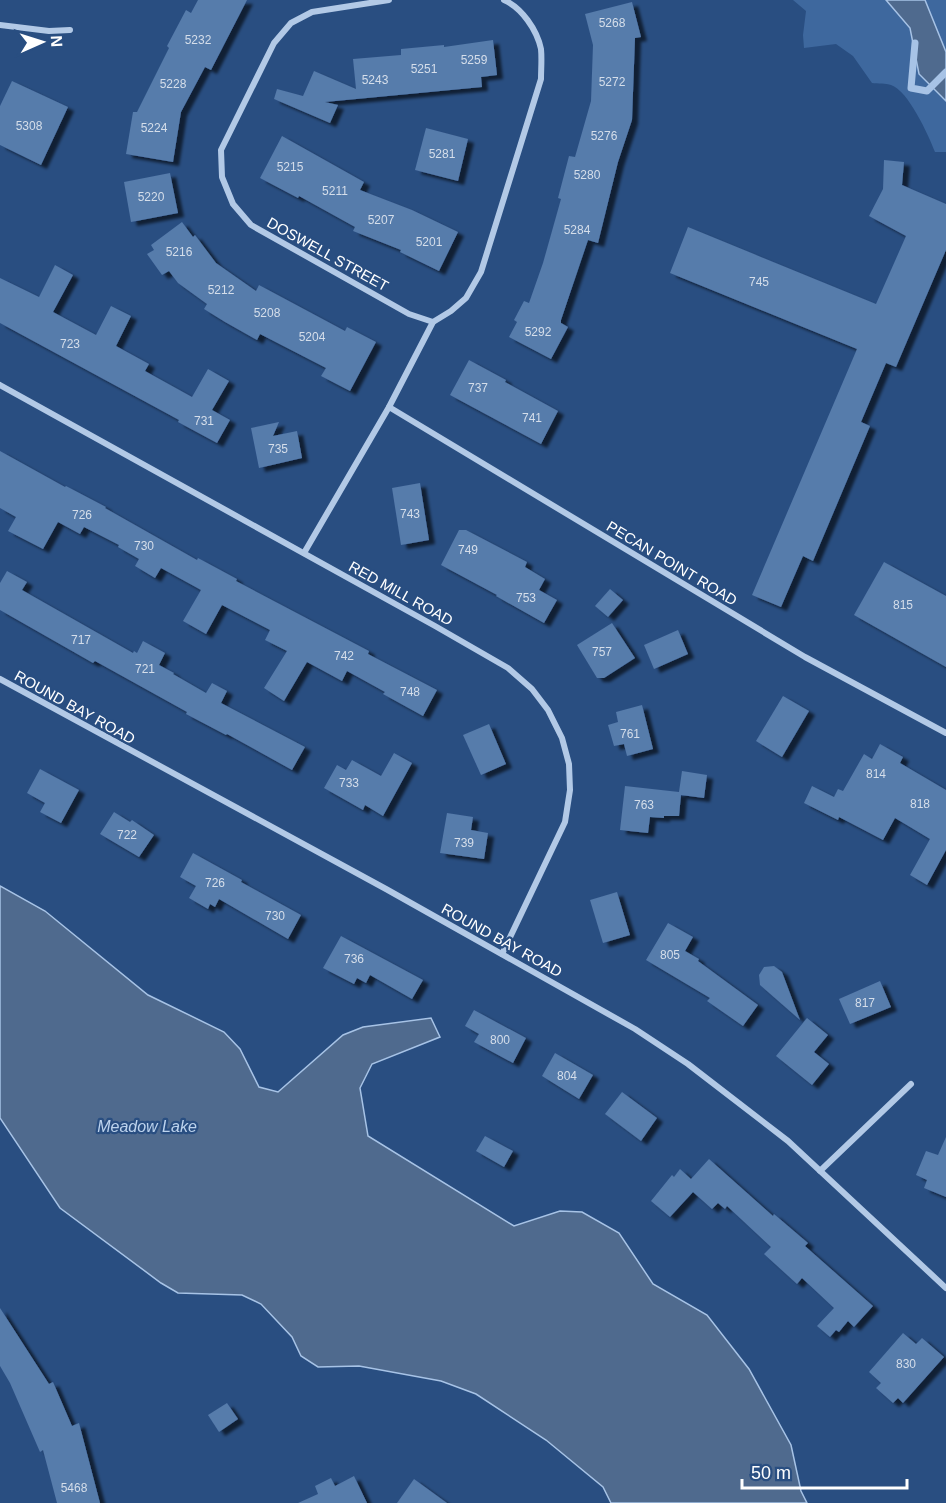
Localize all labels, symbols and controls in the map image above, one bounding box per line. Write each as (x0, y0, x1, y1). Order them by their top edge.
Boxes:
north arrow (12, 12, 72, 72)
house number: 5268 (599, 16, 626, 30)
house number: 5232 (185, 33, 212, 47)
text: N (48, 35, 65, 47)
house number: 5259 (461, 53, 488, 67)
house number: 5251 (411, 62, 438, 76)
house number: 5243 (362, 73, 389, 87)
house number: 5272 (599, 75, 626, 89)
house number: 5228 (160, 77, 187, 91)
house number: 5308 (16, 119, 43, 133)
house number: 5224 (141, 121, 168, 135)
house number: 5276 (591, 129, 618, 143)
house number: 5281 (429, 147, 456, 161)
house number: 5215 (277, 160, 304, 174)
house number: 5280 (574, 168, 601, 182)
house number: 5211 (322, 184, 348, 198)
house number: 5220 (138, 190, 165, 204)
house number: 5207 (368, 213, 395, 227)
street label: DOSWELL STREET (264, 214, 392, 294)
house number: 5284 (564, 223, 591, 237)
house number: 5201 (416, 235, 443, 249)
house number: 5216 (166, 245, 193, 259)
house number: 745 (749, 275, 769, 289)
house number: 5212 (208, 283, 235, 297)
house number: 5208 (254, 306, 281, 320)
house number: 5292 (525, 325, 552, 339)
house number: 5204 (299, 330, 326, 344)
house number: 723 (60, 337, 80, 351)
house number: 737 (468, 381, 488, 395)
house number: 741 (522, 411, 542, 425)
house number: 731 (194, 414, 214, 428)
house number: 735 (268, 442, 288, 456)
house number: 743 (400, 507, 420, 521)
house number: 726 (72, 508, 92, 522)
street label: PECAN POINT ROAD (604, 517, 740, 609)
house number: 730 (134, 539, 154, 553)
house number: 749 (458, 543, 478, 557)
street label: RED MILL ROAD (346, 557, 456, 629)
house number: 753 (516, 591, 536, 605)
house number: 815 (893, 598, 913, 612)
house number: 717 (71, 633, 91, 647)
house number: 757 (592, 645, 612, 659)
house number: 742 (334, 649, 354, 663)
house number: 721 (135, 662, 155, 676)
street label: ROUND BAY ROAD (12, 667, 138, 747)
house number: 748 (400, 685, 420, 699)
house number: 761 (620, 727, 640, 741)
house number: 814 (866, 767, 886, 781)
house number: 733 (339, 776, 359, 790)
house number: 818 (910, 797, 930, 811)
house number: 763 (634, 798, 654, 812)
house number: 722 (117, 828, 137, 842)
house number: 739 (454, 836, 474, 850)
house number: 726 (205, 876, 225, 890)
street label: ROUND BAY ROAD (439, 900, 565, 980)
house number: 730 (265, 909, 285, 923)
house number: 805 (660, 948, 680, 962)
house number: 736 (344, 952, 364, 966)
house number: 817 (855, 996, 875, 1010)
house number: 800 (490, 1033, 510, 1047)
house number: 804 (557, 1069, 577, 1083)
water label: Meadow Lake (97, 1118, 197, 1135)
house number: 830 (896, 1357, 916, 1371)
scale bar (742, 1452, 907, 1490)
text: 50 m (751, 1463, 791, 1483)
house number: 5468 (61, 1481, 88, 1495)

